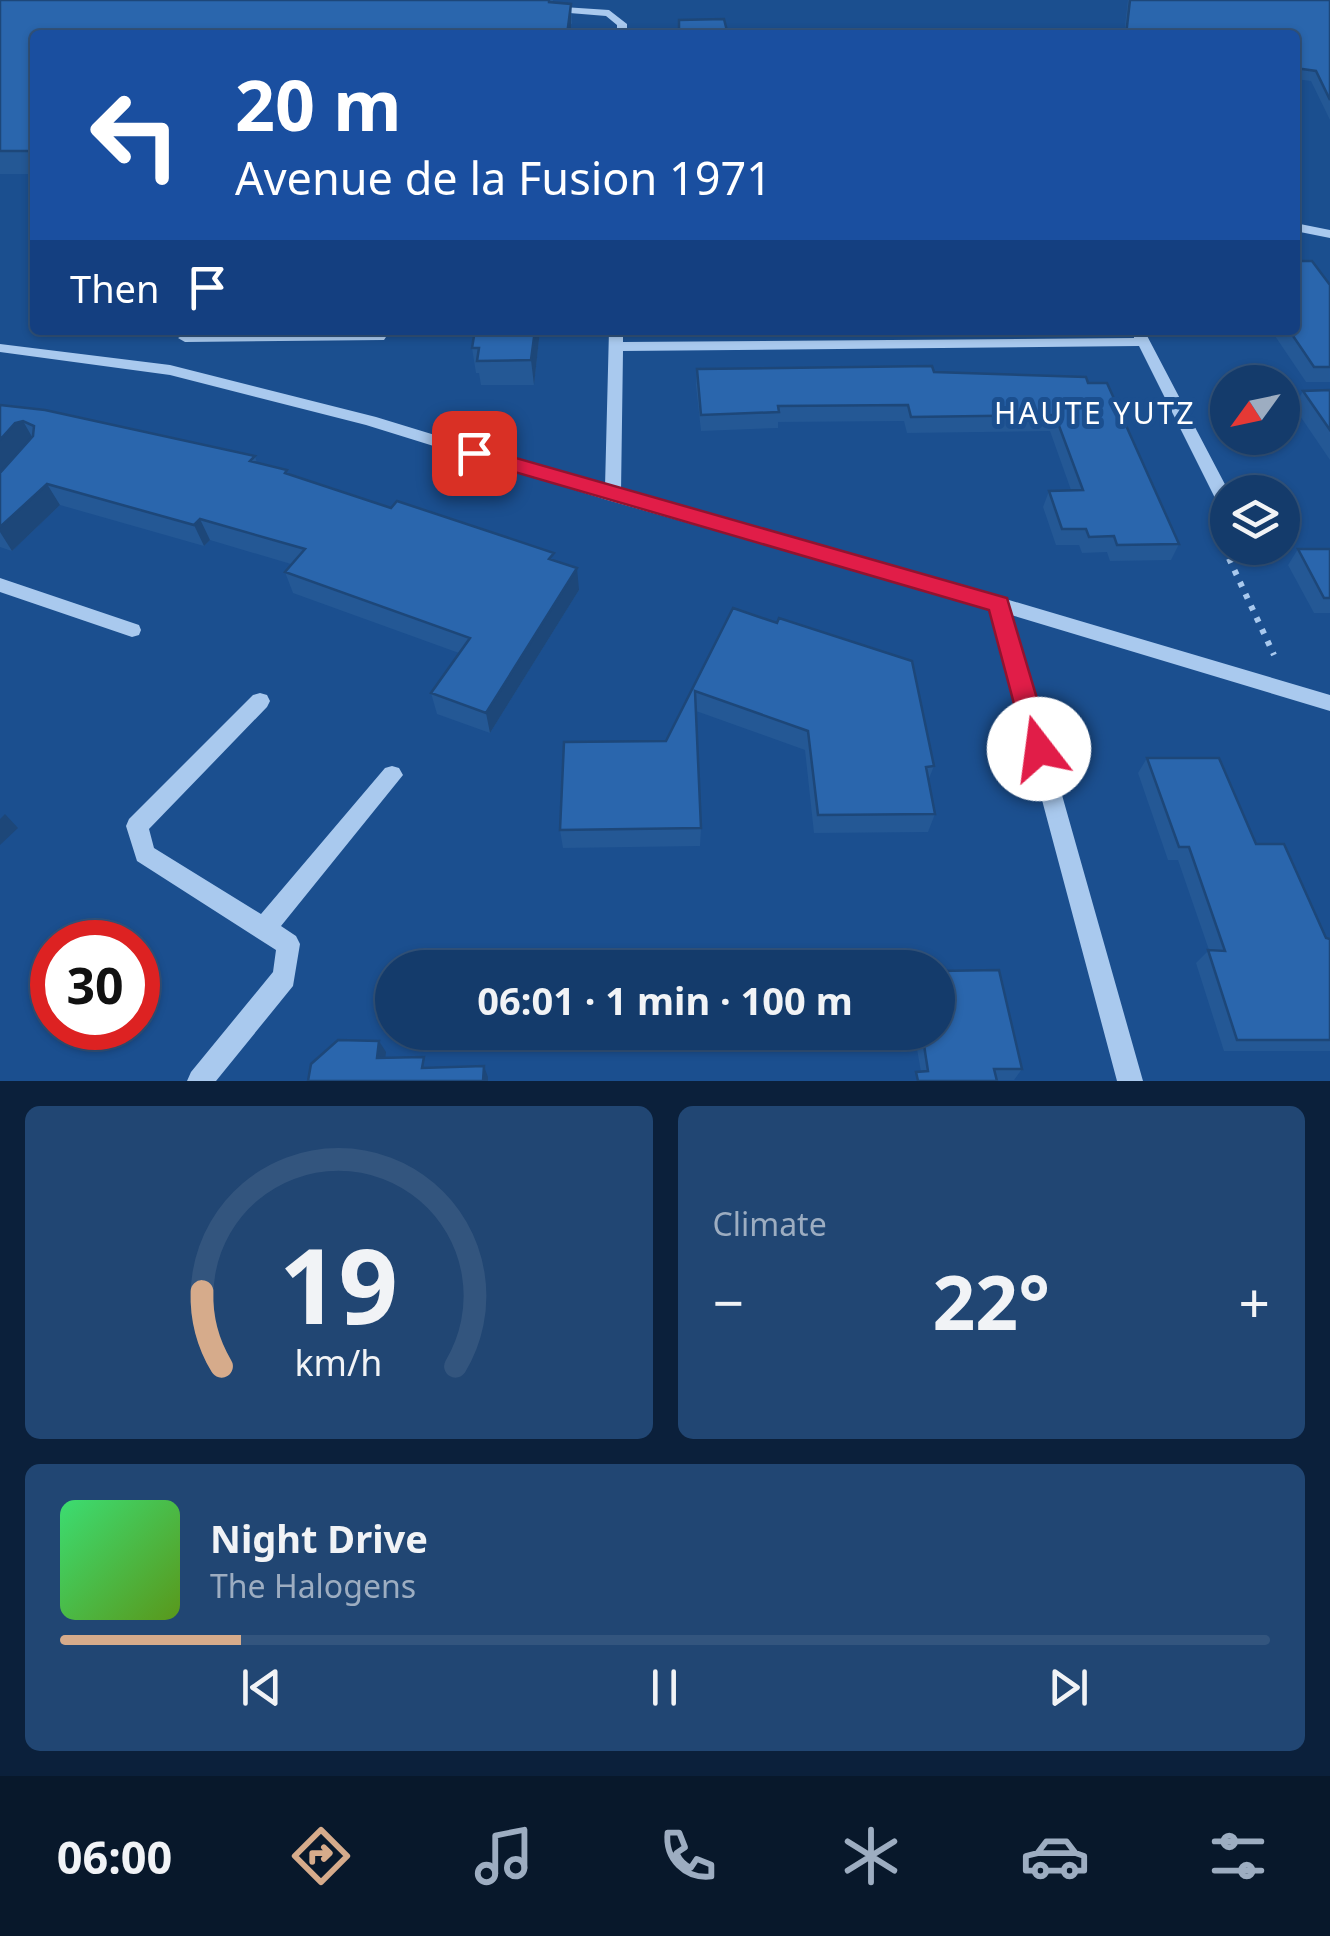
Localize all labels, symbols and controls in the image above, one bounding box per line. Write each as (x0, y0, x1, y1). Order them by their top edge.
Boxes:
text: 20 m (235, 56, 402, 152)
icon: left (70, 70, 200, 200)
text: Avenue de la Fusion 1971 (235, 147, 772, 208)
icon: arrive (180, 260, 235, 315)
text: Then (70, 262, 160, 314)
north arrow (1210, 365, 1300, 455)
map controls (1210, 365, 1300, 565)
district label: HAUTE YUTZ (994, 392, 1196, 433)
pin (432, 411, 517, 496)
icon: arrive (447, 426, 502, 481)
button: layers (1210, 475, 1300, 565)
position arrow (987, 697, 1091, 801)
speed limit sign: 30 (30, 920, 160, 1050)
text: 06:01 · 1 min · 100 m (477, 974, 853, 1026)
text: Climate (713, 1202, 827, 1245)
text: 19 (279, 1213, 398, 1354)
text: 22° (932, 1250, 1050, 1352)
text: − (713, 1264, 744, 1339)
text: + (1239, 1264, 1270, 1339)
text: km/h (295, 1338, 383, 1386)
text: Night Drive (210, 1512, 428, 1564)
text: The Halogens (210, 1564, 416, 1607)
icon: previous (234, 1660, 289, 1715)
icon: pause (637, 1660, 692, 1715)
icon: next (1041, 1660, 1096, 1715)
icon: directions (286, 1821, 356, 1891)
icon: music (469, 1821, 539, 1891)
icon: phone (653, 1821, 723, 1891)
icon: climate (836, 1821, 906, 1891)
icon: car (1020, 1821, 1090, 1891)
icon: filters (1203, 1821, 1273, 1891)
text: 06:00 (57, 1826, 172, 1887)

